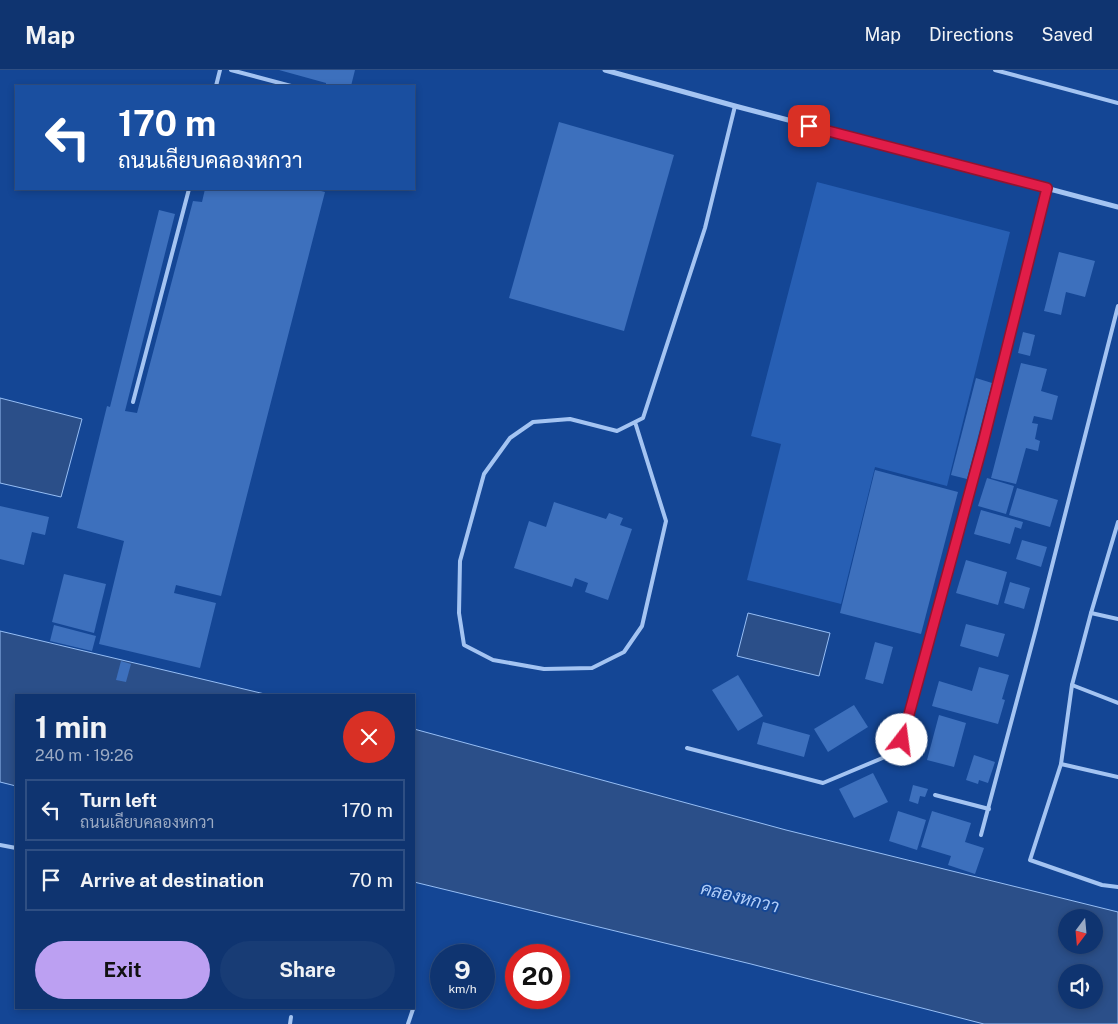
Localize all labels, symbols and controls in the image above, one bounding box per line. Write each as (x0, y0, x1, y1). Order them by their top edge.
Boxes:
text: Map (25, 21, 75, 49)
text: Map (864, 24, 901, 45)
text: Directions (929, 24, 1014, 45)
text: Saved (1042, 24, 1093, 45)
text: 170 m (118, 103, 216, 144)
icon: left (35, 105, 100, 170)
pin (788, 105, 830, 147)
icon: arrive (795, 112, 823, 140)
text: ถนนเลียบคลองหกวา (118, 147, 303, 173)
text: 1 min (35, 709, 107, 745)
button: close (343, 711, 395, 763)
position arrow (875, 713, 927, 765)
text: 240 m · 19:26 (35, 746, 133, 765)
text: Turn left (80, 789, 157, 811)
icon: left (37, 796, 65, 824)
text: 170 m (342, 799, 393, 821)
text: ถนนเลียบคลองหกวา (80, 813, 214, 832)
icon: arrive (37, 866, 65, 894)
text: Arrive at destination (80, 869, 264, 891)
text: 70 m (349, 869, 393, 891)
water label: คลองหกวา (699, 877, 782, 917)
north arrow (1058, 909, 1102, 954)
map controls (1058, 909, 1103, 1009)
button: Exit (35, 941, 210, 999)
button: Share (220, 941, 395, 999)
speed limit sign: 20 (505, 944, 570, 1009)
text: 9 (454, 955, 471, 985)
button: sound (1058, 964, 1103, 1009)
text: km/h (448, 982, 477, 996)

